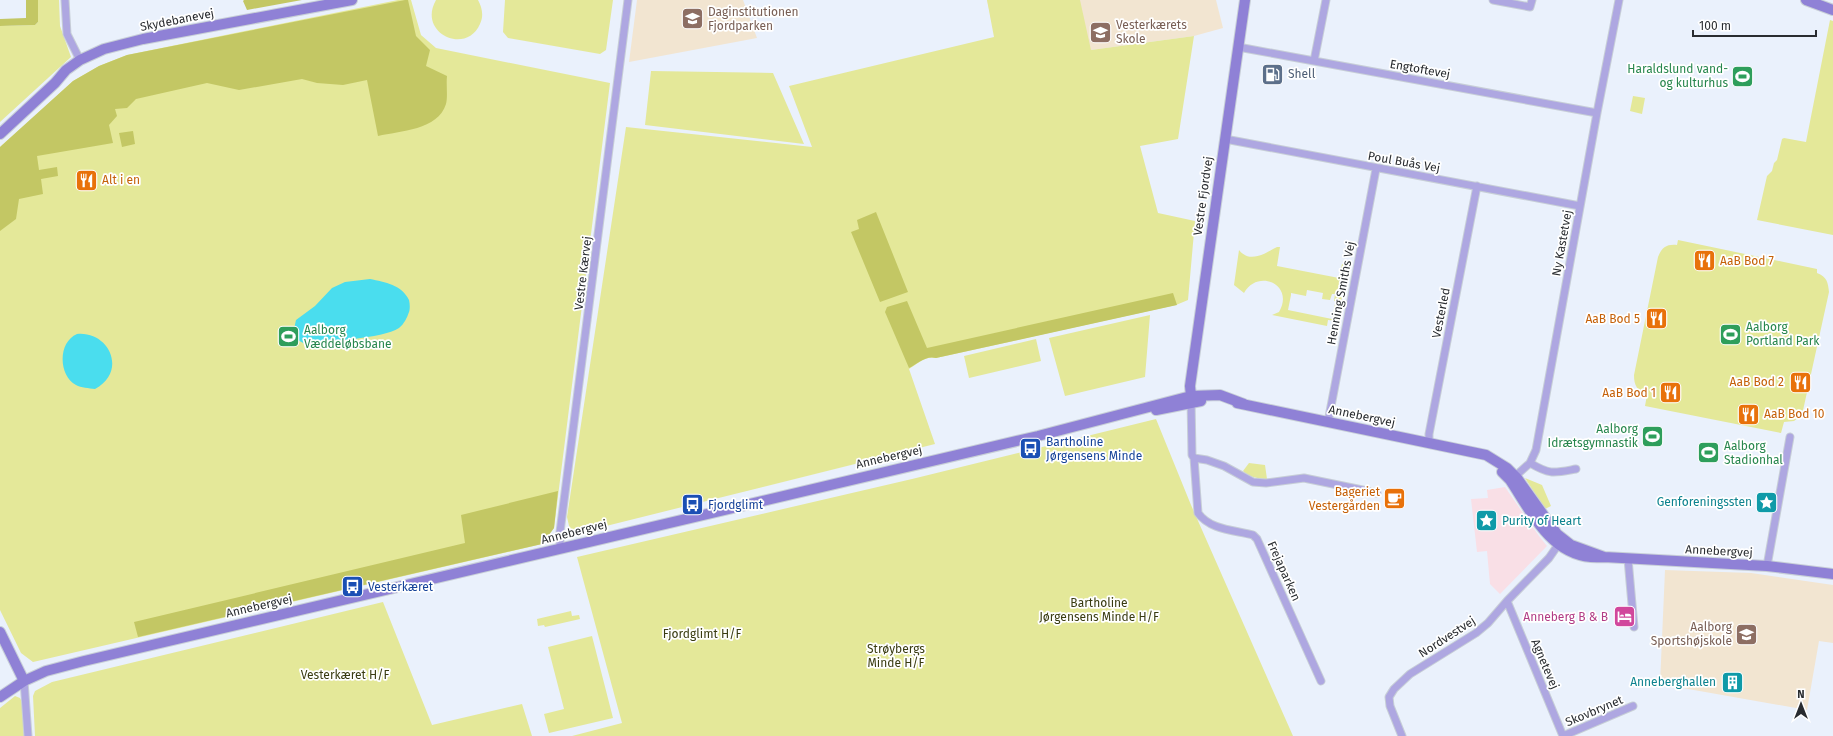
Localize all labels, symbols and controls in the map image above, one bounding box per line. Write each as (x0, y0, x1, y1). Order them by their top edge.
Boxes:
place label: Daginstitutionen Fjordparken (708, 5, 799, 33)
street label: Skydebanevej (139, 6, 215, 34)
school or university icon: Daginstitutionen Fjordparken (679, 6, 705, 32)
scale bar (1693, 12, 1816, 38)
place label: Vesterkærets Skole (1116, 18, 1187, 46)
school or university icon: Vesterkærets Skole (1088, 19, 1114, 45)
text: 100 m (1699, 19, 1731, 33)
street label: Engtoftevej (1389, 57, 1451, 81)
fuel station icon: Shell (1260, 61, 1286, 87)
place label: Haraldslund vand- og kulturhus (1627, 62, 1728, 90)
sports icon: Haraldslund vand- og kulturhus (1730, 63, 1756, 89)
place label: Shell (1288, 67, 1316, 81)
street label: Poul Buås Vej (1367, 149, 1441, 175)
street label: Vestre Fjordvej (1191, 155, 1215, 237)
restaurant icon: Alt i en (74, 167, 100, 193)
place label: Alt i en (102, 173, 140, 187)
street label: Ny Kastetvej (1549, 209, 1575, 277)
street label: Vestre Kærvej (572, 235, 594, 311)
street label: Henning Smiths Vej (1324, 240, 1358, 346)
restaurant icon: AaB Bod 7 (1691, 248, 1717, 274)
place label: AaB Bod 7 (1720, 254, 1774, 268)
street label: Vesterled (1429, 287, 1453, 339)
restaurant icon: AaB Bod 5 (1643, 306, 1669, 332)
place label: AaB Bod 5 (1585, 312, 1640, 326)
place label: Aalborg Portland Park (1746, 320, 1820, 348)
sports icon: Aalborg Portland Park (1718, 321, 1744, 347)
place label: Aalborg Væddeløbsbane (304, 323, 392, 351)
sports icon: Aalborg Væddeløbsbane (276, 324, 302, 350)
restaurant icon: AaB Bod 2 (1787, 369, 1813, 395)
place label: AaB Bod 2 (1730, 375, 1784, 389)
restaurant icon: AaB Bod 1 (1658, 380, 1684, 406)
place label: AaB Bod 1 (1602, 386, 1656, 400)
restaurant icon: AaB Bod 10 (1736, 401, 1762, 427)
street label: Annebergvej (1327, 402, 1397, 430)
place label: AaB Bod 10 (1764, 407, 1825, 421)
place label: Aalborg Idrætsgymnastik (1548, 422, 1639, 450)
sports icon: Aalborg Idrætsgymnastik (1640, 423, 1666, 449)
place label: Bartholine Jørgensens Minde (1046, 435, 1142, 463)
bus stop icon: Bartholine Jørgensens Minde (1017, 436, 1043, 462)
place label: Aalborg Stadionhal (1724, 439, 1783, 467)
sports icon: Aalborg Stadionhal (1695, 440, 1721, 466)
street label: Annebergvej (854, 443, 924, 471)
place label: Bageriet Vestergården (1309, 485, 1381, 513)
cafe icon: Bageriet Vestergården (1382, 486, 1408, 512)
place icon: Genforeningssten (1754, 489, 1780, 515)
bus stop icon: Fjordglimt (680, 492, 706, 518)
place label: Genforeningssten (1657, 495, 1752, 509)
place label: Fjordglimt (708, 498, 764, 512)
place icon: Purity of Heart (1474, 508, 1500, 534)
place label: Purity of Heart (1502, 514, 1582, 528)
street label: Annebergvej (540, 517, 608, 547)
street label: Frejaparken (1265, 539, 1303, 603)
street label: Annebergvej (1685, 542, 1753, 560)
bus stop icon: Vesterkæret (340, 574, 366, 600)
place label: Vesterkæret (368, 580, 434, 594)
street label: Annebergvej (224, 592, 294, 620)
park label: Bartholine Jørgensens Minde H/F (1039, 596, 1159, 624)
hotel icon: Anneberg B & B (1611, 604, 1637, 630)
place label: Anneberg B & B (1523, 610, 1608, 624)
street label: Nordvestvej (1416, 614, 1478, 660)
place label: Aalborg Sportshøjskole (1651, 620, 1733, 648)
school or university icon: Aalborg Sportshøjskole (1734, 621, 1760, 647)
park label: Fjordglimt H/F (663, 627, 741, 641)
street label: Agnetevej (1528, 637, 1562, 691)
park label: Strøybergs Minde H/F (867, 642, 925, 670)
park label: Vesterkæret H/F (301, 668, 389, 682)
building icon: Anneberghallen (1719, 669, 1745, 695)
place label: Anneberghallen (1630, 675, 1716, 689)
north arrow (1781, 684, 1821, 724)
text: N (1797, 688, 1805, 701)
street label: Skovbrynet (1563, 692, 1625, 729)

